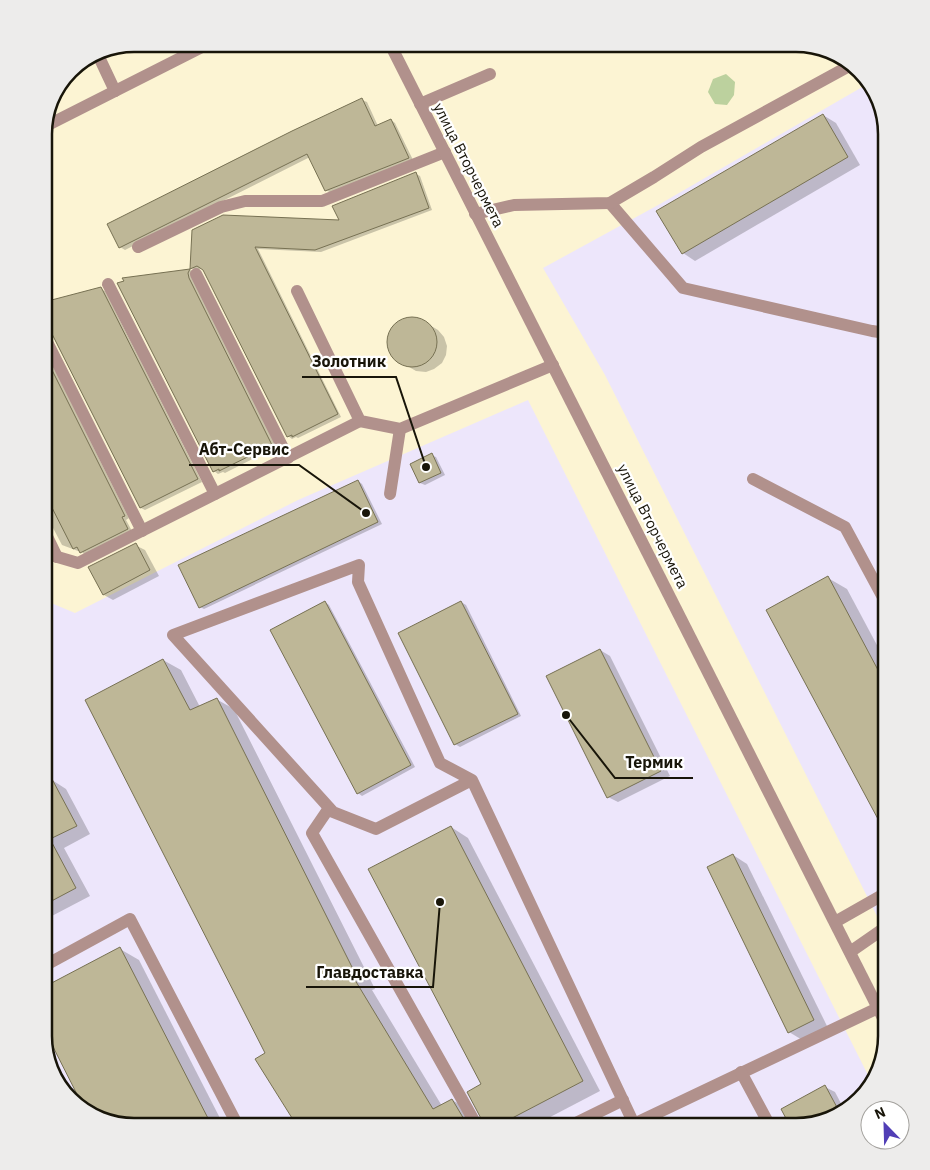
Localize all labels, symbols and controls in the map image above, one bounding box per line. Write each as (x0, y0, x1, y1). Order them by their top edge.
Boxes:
street label: улица Вторчермета (429, 100, 509, 230)
callout: Золотник (302, 346, 396, 377)
text: Золотник (312, 351, 386, 371)
callout: Абт-Сервис (189, 434, 299, 465)
text: Абт-Сервис (199, 439, 289, 459)
street label: улица Вторчермета (613, 461, 693, 591)
callout: Термик (615, 747, 693, 778)
text: Термик (625, 752, 683, 772)
callout: Главдоставка (306, 956, 433, 987)
text: Главдоставка (316, 962, 424, 982)
north arrow (860, 1100, 910, 1150)
text: N (872, 1103, 888, 1123)

